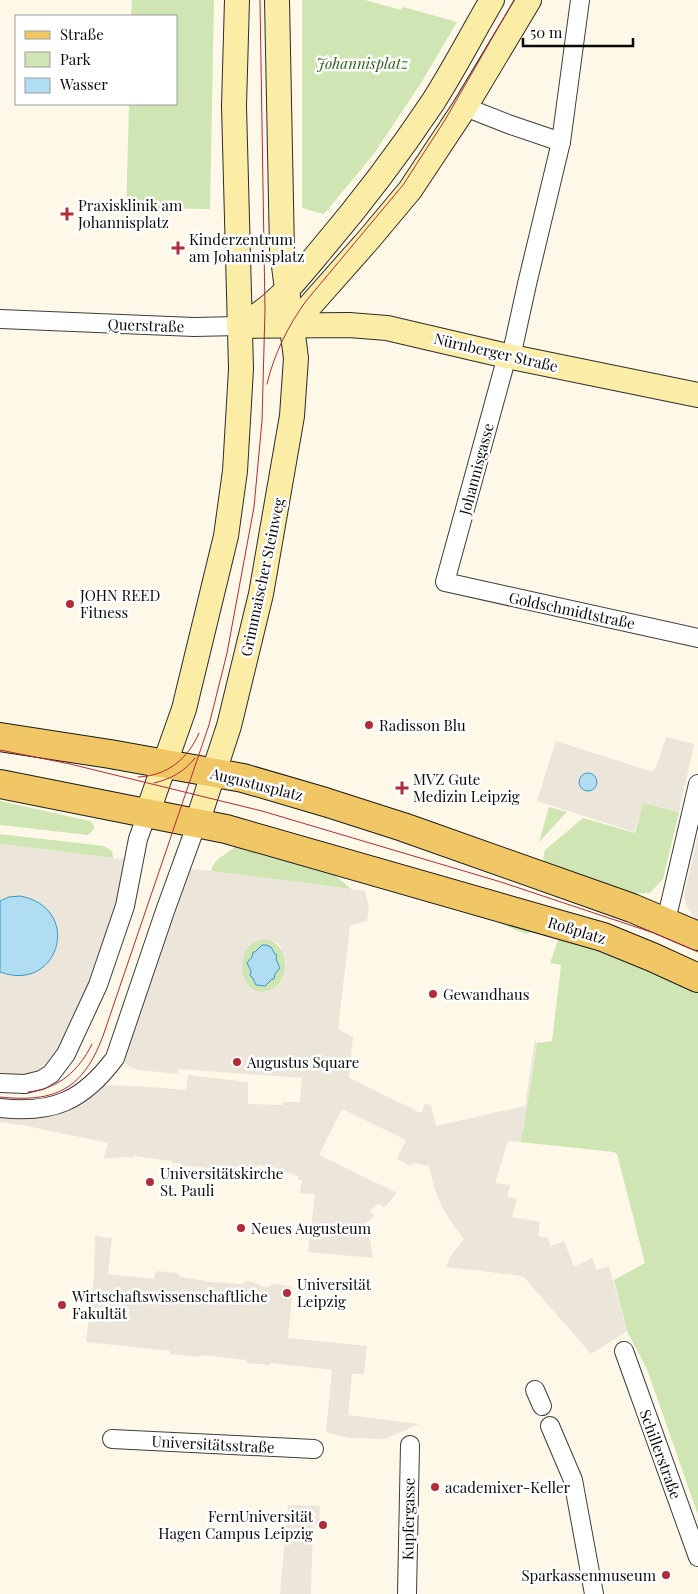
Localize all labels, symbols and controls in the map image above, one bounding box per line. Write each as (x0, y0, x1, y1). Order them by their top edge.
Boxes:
legend (15, 15, 178, 105)
scale bar (523, 15, 633, 47)
text: 50 m (530, 22, 563, 42)
text: Straße (60, 24, 104, 44)
text: Park (60, 49, 92, 69)
park label: Johannisplatz (316, 53, 409, 73)
text: Wasser (59, 74, 108, 94)
place label: Praxisklinik am Johannisplatz (77, 195, 183, 232)
marker: Praxisklinik am Johannisplatz (60, 207, 74, 221)
place label: Kinderzentrum am Johannisplatz (189, 229, 304, 266)
marker: Kinderzentrum am Johannisplatz (171, 241, 185, 255)
street label: Querstraße (107, 314, 185, 336)
street label: Nürnberger Straße (432, 328, 560, 376)
street label: Johannisgasse (454, 421, 498, 518)
street label: Grimmaischer Steinweg (235, 496, 289, 658)
place label: JOHN REED Fitness (79, 585, 160, 622)
street label: Goldschmidtstraße (507, 587, 637, 633)
marker: JOHN REED Fitness (64, 598, 76, 610)
place label: Radisson Blu (379, 715, 466, 735)
marker: Radisson Blu (363, 719, 375, 731)
street label: Augustusplatz (208, 763, 305, 805)
place label: MVZ Gute Medizin Leipzig (413, 769, 520, 806)
marker: MVZ Gute Medizin Leipzig (395, 781, 409, 795)
street label: Roßplatz (546, 912, 608, 948)
place label: Gewandhaus (443, 984, 529, 1004)
marker: Gewandhaus (427, 988, 439, 1000)
place label: Augustus Square (246, 1052, 359, 1072)
marker: Augustus Square (231, 1056, 243, 1068)
place label: Universitätskirche St. Pauli (160, 1163, 283, 1200)
marker: Universitätskirche St. Pauli (144, 1176, 156, 1188)
place label: Neues Augusteum (251, 1218, 372, 1238)
marker: Neues Augusteum (235, 1222, 247, 1234)
place label: Universität Leipzig (297, 1274, 372, 1311)
place label: Wirtschaftswissenschaftliche Fakultät (71, 1286, 268, 1323)
marker: Universität Leipzig (281, 1287, 293, 1299)
marker: Wirtschaftswissenschaftliche Fakultät (56, 1299, 68, 1311)
street label: Schillerstraße (636, 1407, 686, 1501)
street label: Universitätsstraße (151, 1431, 275, 1457)
place label: academixer-Keller (445, 1477, 571, 1497)
street label: Kupfergasse (397, 1478, 419, 1560)
marker: academixer-Keller (429, 1481, 441, 1493)
place label: FernUniversität Hagen Campus Leipzig (158, 1506, 314, 1543)
marker: FernUniversität Hagen Campus Leipzig (317, 1519, 329, 1531)
place label: Sparkassenmuseum (521, 1565, 657, 1585)
marker: Sparkassenmuseum (660, 1569, 672, 1581)

